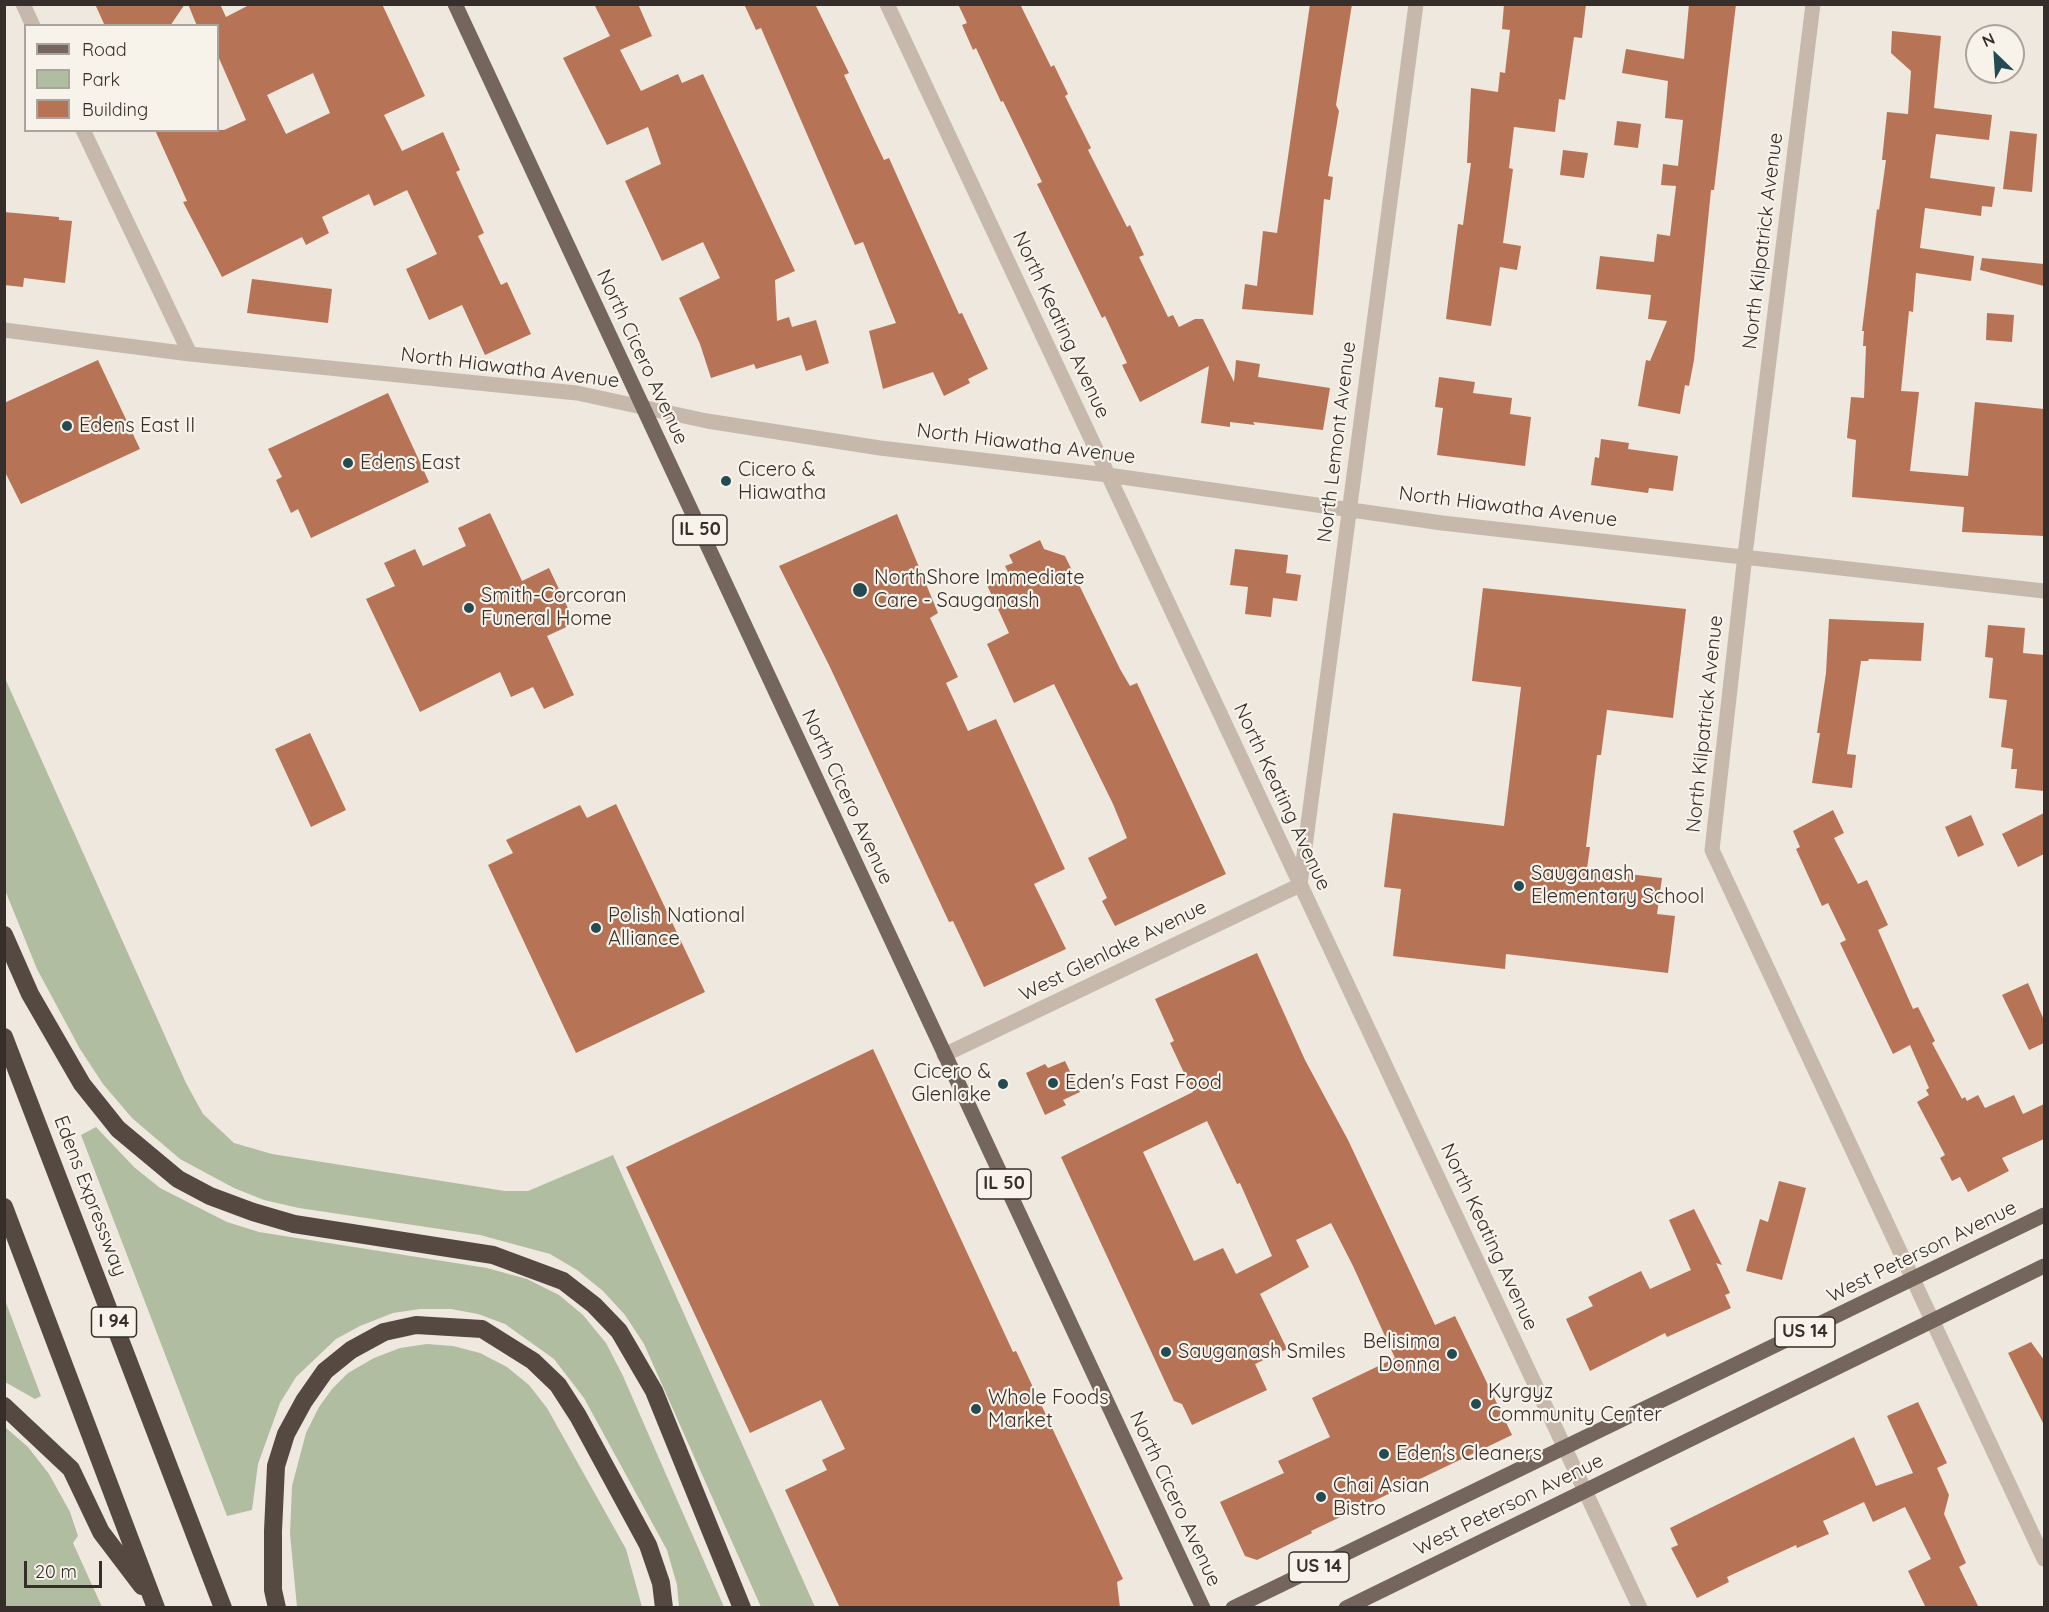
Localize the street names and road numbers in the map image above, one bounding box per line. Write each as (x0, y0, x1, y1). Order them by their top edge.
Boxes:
street label: North Kilpatrick Avenue (1738, 131, 1788, 351)
street label: North Keating Avenue (1007, 228, 1115, 422)
street label: North Cicero Avenue (591, 266, 693, 448)
street label: North Lemont Avenue (1313, 340, 1361, 544)
street label: North Hiawatha Avenue (399, 343, 621, 393)
street label: North Hiawatha Avenue (915, 419, 1137, 469)
street label: North Hiawatha Avenue (1397, 482, 1619, 532)
road number: IL 50 (673, 515, 727, 545)
street label: North Kilpatrick Avenue (1682, 614, 1728, 834)
street label: North Keating Avenue (1228, 700, 1336, 894)
street label: North Cicero Avenue (796, 706, 898, 888)
street label: West Glenlake Avenue (1016, 895, 1210, 1007)
street label: Edens Expressway (48, 1112, 132, 1280)
street label: North Keating Avenue (1435, 1140, 1543, 1334)
road number: IL 50 (977, 1169, 1031, 1199)
street label: West Peterson Avenue (1823, 1196, 2021, 1308)
road number: I 94 (92, 1307, 136, 1337)
road number: US 14 (1775, 1317, 1835, 1347)
street label: North Cicero Avenue (1124, 1408, 1226, 1590)
street label: West Peterson Avenue (1410, 1449, 1608, 1561)
road number: US 14 (1289, 1552, 1349, 1582)

